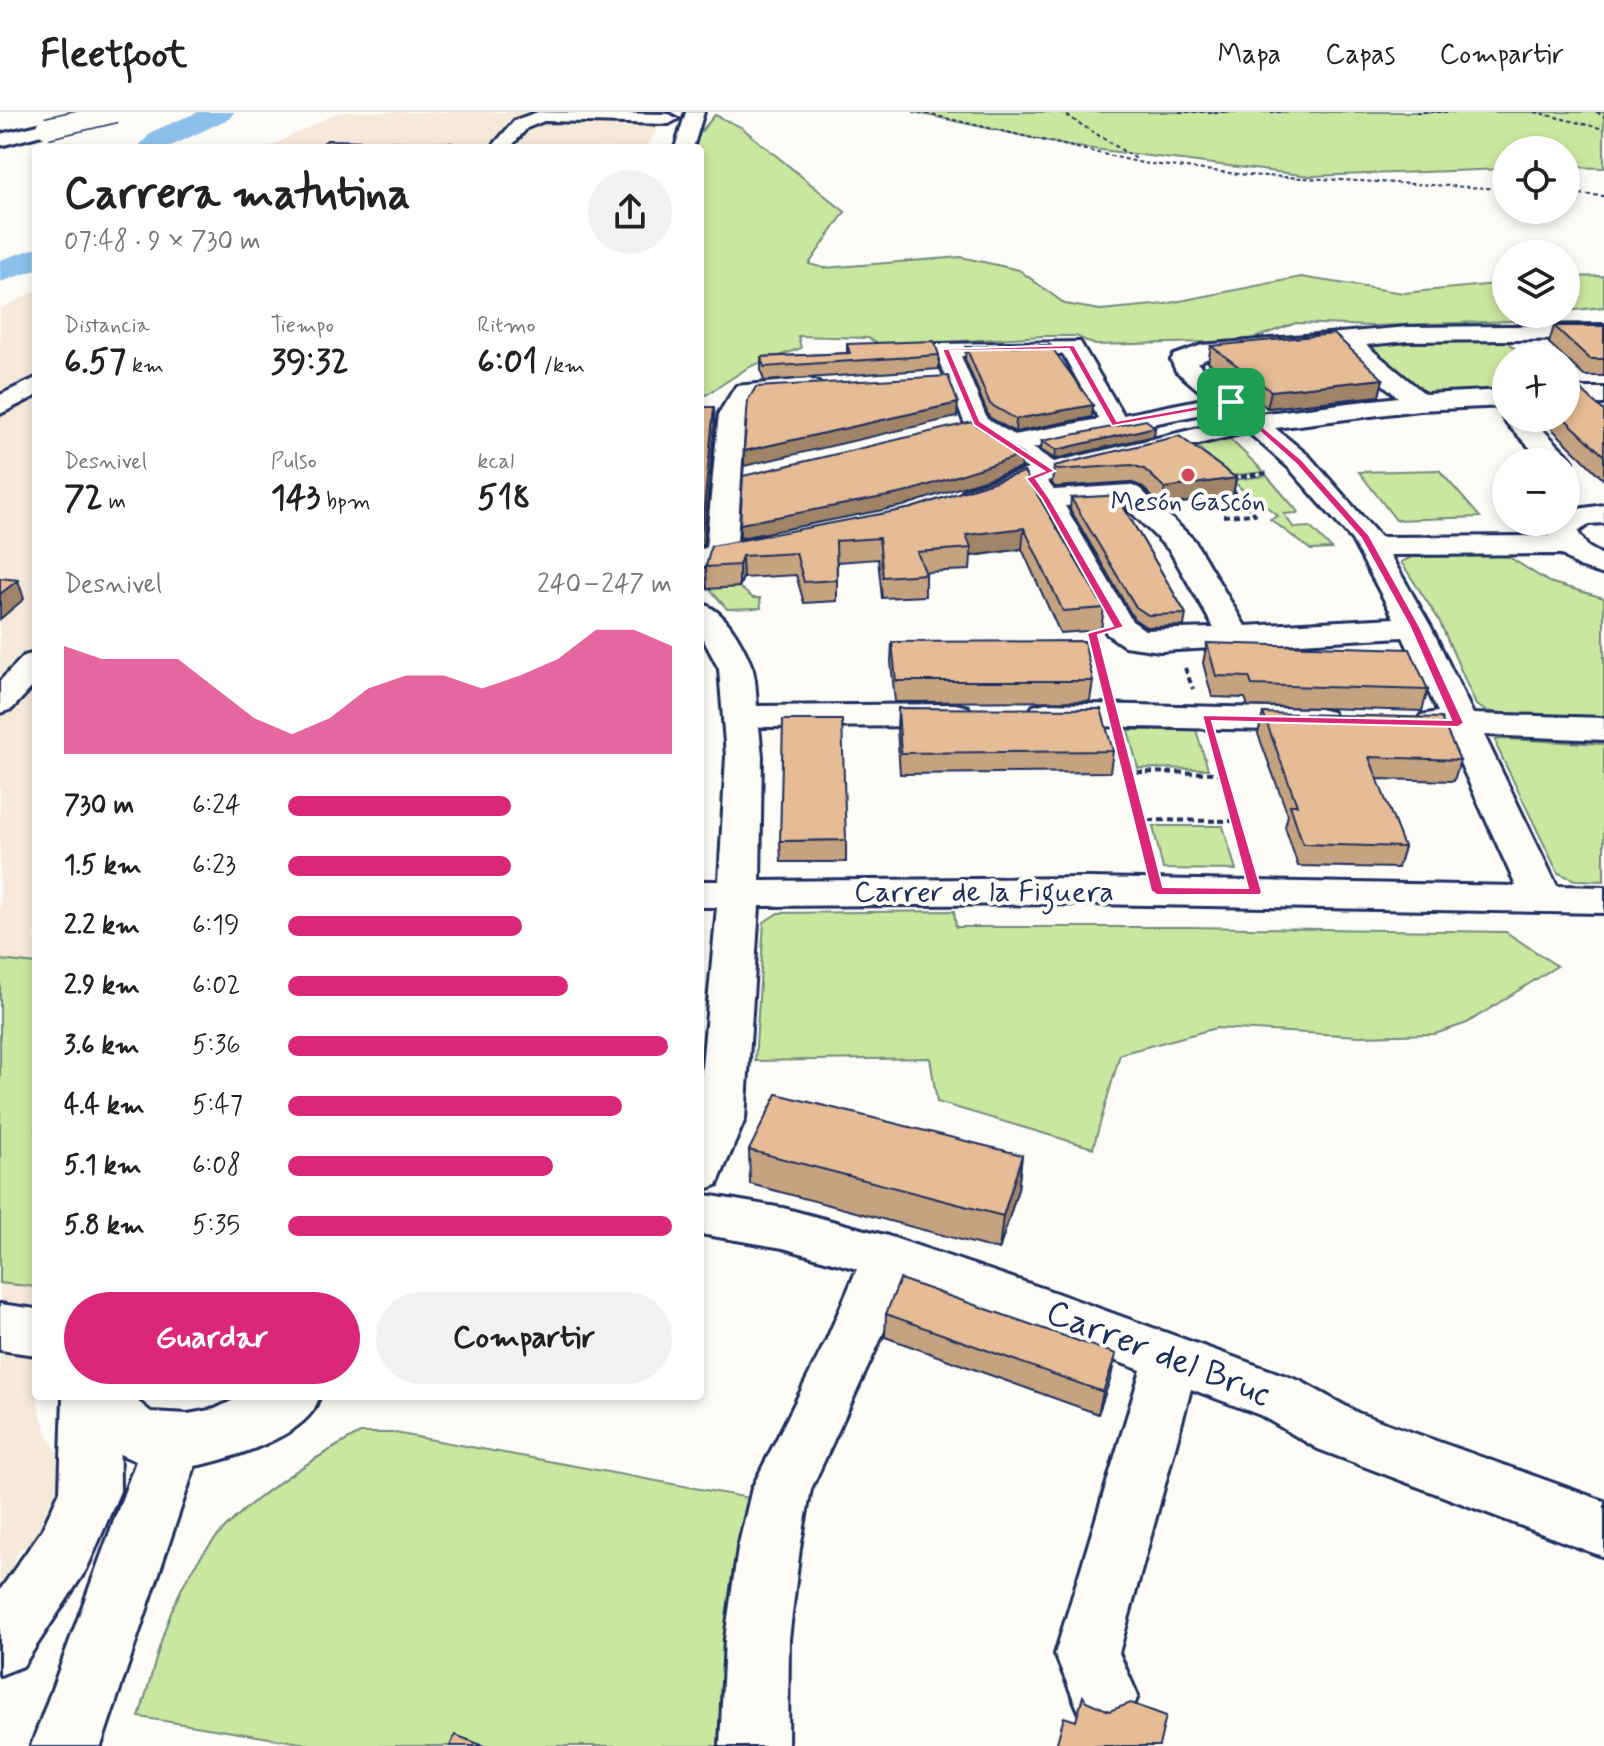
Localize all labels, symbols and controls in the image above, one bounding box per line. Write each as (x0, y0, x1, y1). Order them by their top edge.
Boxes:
text: Fleetfoot (40, 31, 187, 80)
text: Mapa (1217, 37, 1281, 74)
text: Capas (1325, 37, 1395, 74)
text: Compartir (1439, 37, 1564, 74)
map controls (1492, 136, 1580, 536)
button: locate (1492, 136, 1580, 224)
text: Carrera matutina (64, 166, 410, 224)
button: share (588, 170, 672, 254)
text: 07:48 · 9 × 730 m (64, 225, 261, 259)
button: layers (1492, 240, 1580, 328)
text: Distancia (64, 312, 150, 340)
text: Tiempo (271, 312, 334, 340)
text: Ritmo (477, 312, 535, 340)
text: 6.57 (64, 340, 126, 385)
text: 39:32 (271, 340, 349, 385)
text: 6:01 (477, 340, 537, 385)
button: + (1492, 344, 1580, 432)
text: km (126, 352, 164, 380)
text: /km (537, 352, 585, 380)
pin (1197, 368, 1265, 436)
icon: arrive (1209, 380, 1253, 424)
text: Desnivel (64, 448, 147, 476)
text: Pulso (271, 448, 317, 476)
text: kcal (477, 448, 514, 476)
button: − (1492, 448, 1580, 536)
marker: Mesón Gascón (1179, 466, 1197, 484)
text: 72 (64, 476, 103, 521)
text: 143 (271, 476, 320, 521)
text: 518 (477, 476, 531, 521)
place label: Mesón Gascón (1111, 486, 1265, 520)
text: m (103, 488, 126, 516)
text: bpm (320, 488, 371, 516)
text: Desnivel (64, 568, 162, 602)
text: 240–247 m (537, 568, 672, 602)
text: 730 m (64, 789, 134, 823)
text: 6:24 (192, 789, 241, 823)
text: 1.5 km (64, 849, 142, 883)
text: 6:23 (192, 849, 236, 883)
street label: Carrer de la Figuera (854, 873, 1114, 915)
text: 2.2 km (64, 909, 140, 943)
text: 6:19 (192, 909, 239, 943)
text: 2.9 km (64, 969, 140, 1003)
text: 6:02 (192, 969, 241, 1003)
text: 3.6 km (64, 1029, 139, 1063)
text: 5:36 (192, 1029, 241, 1063)
text: 4.4 km (64, 1089, 145, 1123)
text: 5:47 (192, 1089, 243, 1123)
text: 5.1 km (64, 1149, 142, 1183)
text: 6:08 (192, 1149, 241, 1183)
text: 5.8 km (64, 1209, 145, 1243)
text: 5:35 (192, 1209, 240, 1243)
street label: Carrer del Bruc (1039, 1290, 1277, 1418)
button: Guardar (64, 1292, 360, 1384)
button: Compartir (376, 1292, 672, 1384)

